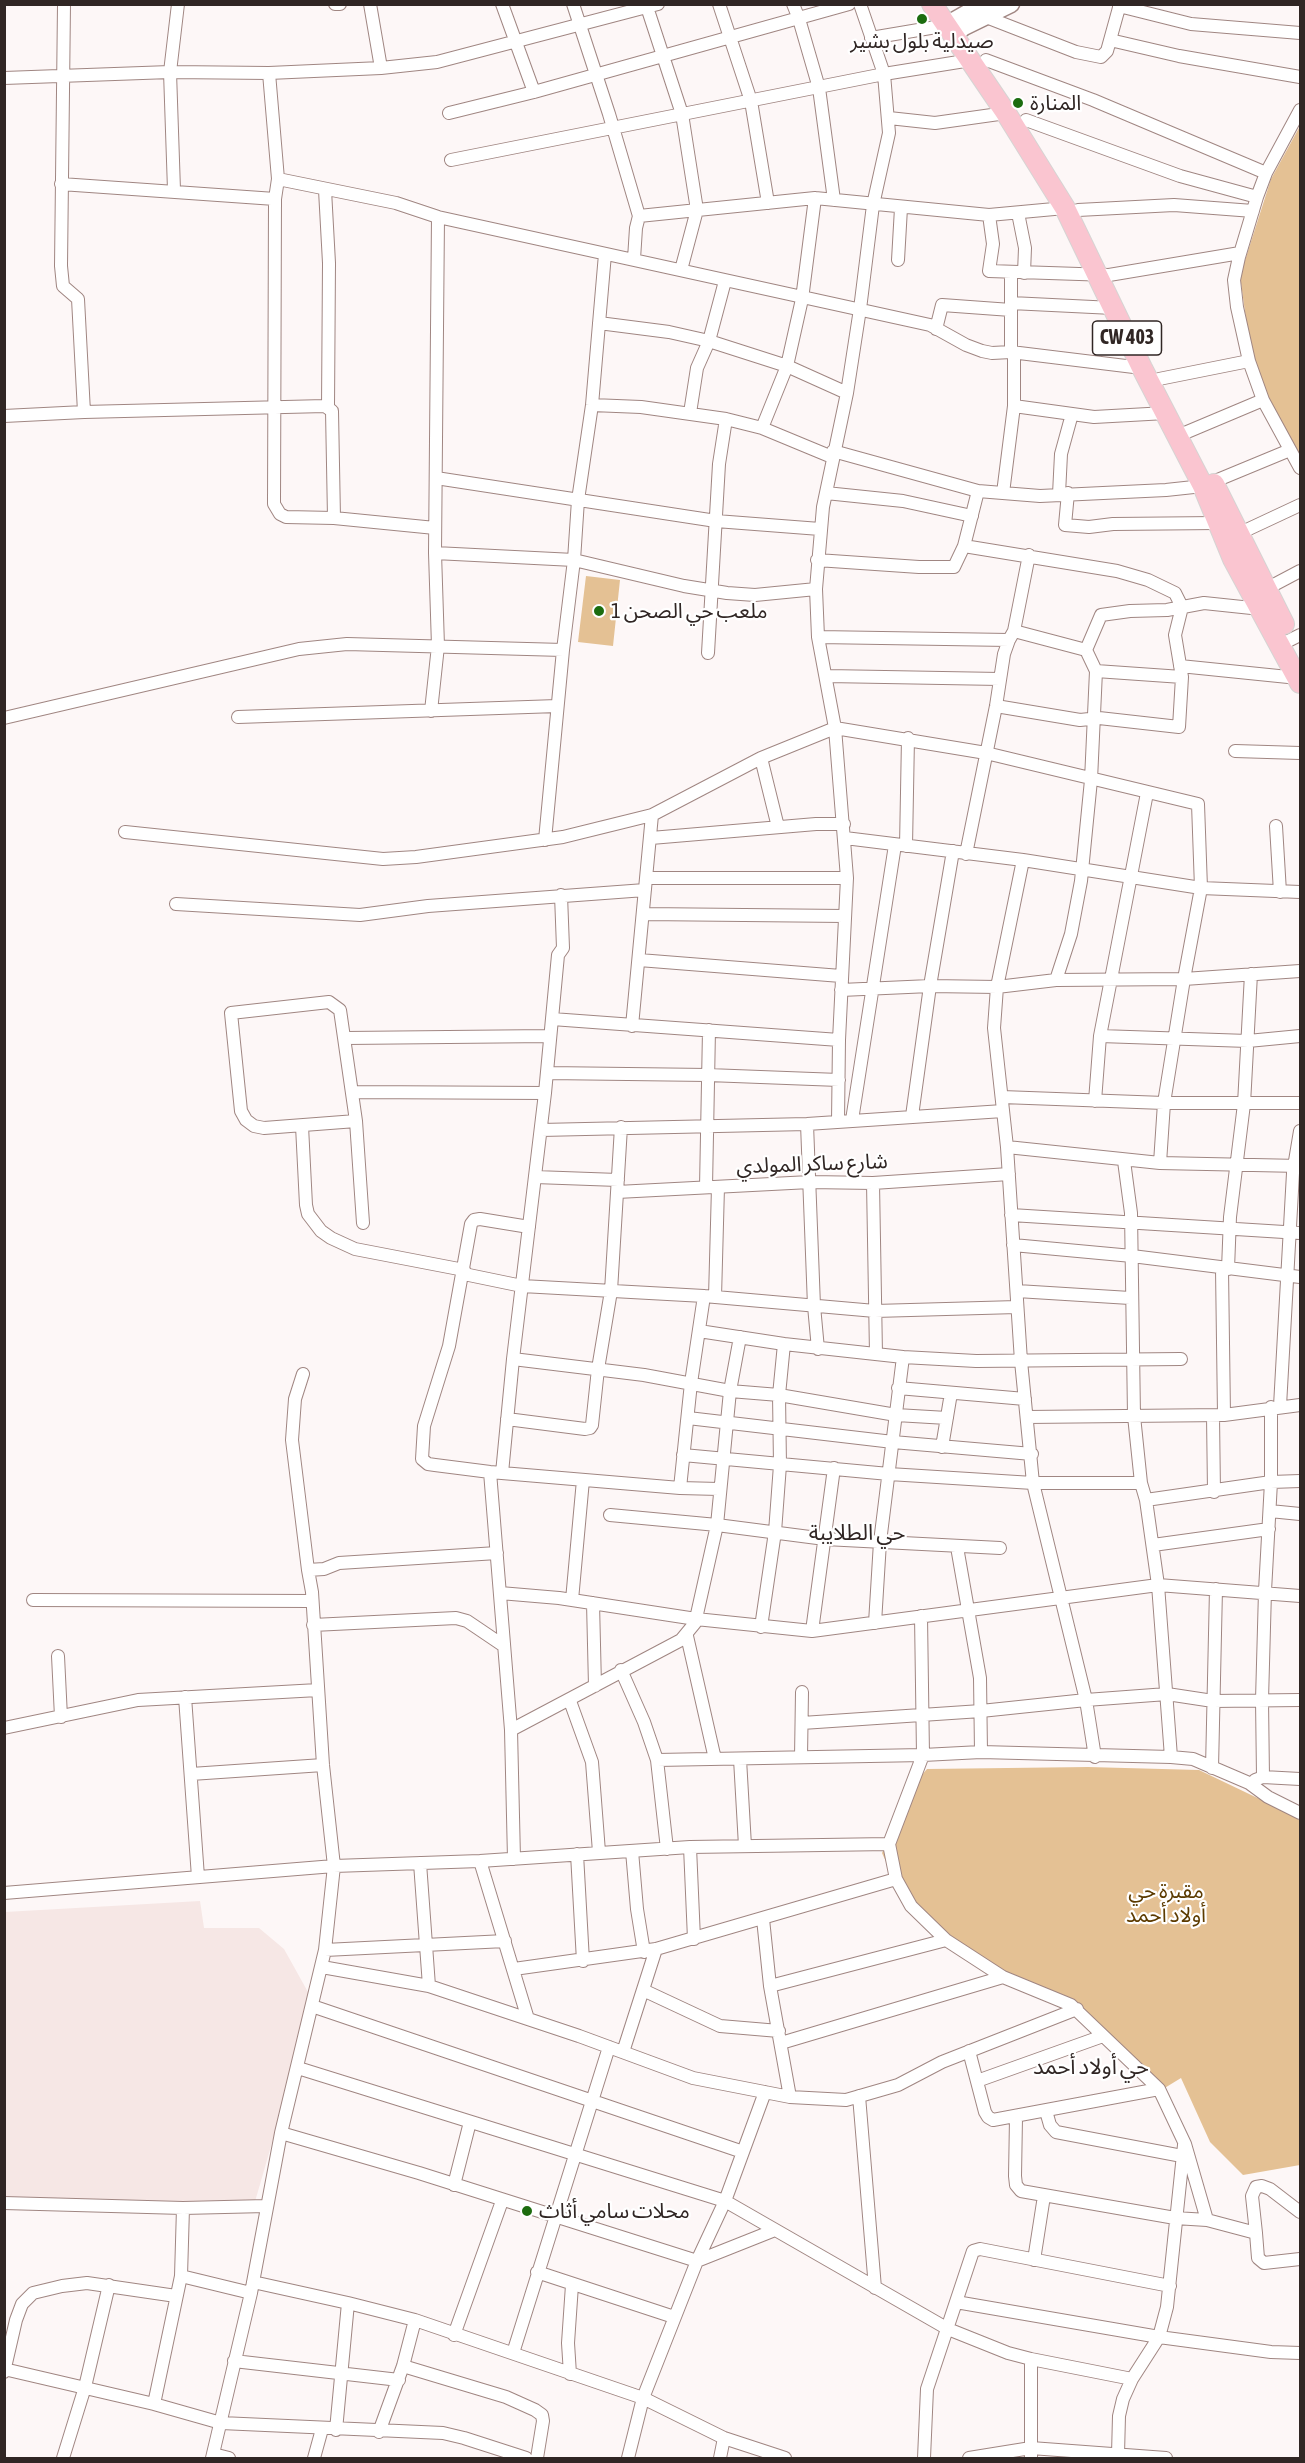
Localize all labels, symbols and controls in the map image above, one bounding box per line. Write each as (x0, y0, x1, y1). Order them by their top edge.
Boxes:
marker: صيدلية بلول بشير (915, 12, 929, 26)
place label: صيدلية بلول بشير (850, 28, 994, 54)
place label: المنارة (1030, 90, 1081, 116)
marker: المنارة (1011, 96, 1025, 110)
road number: CW 403 (1092, 321, 1162, 355)
place label: ملعب حي الصحن 1 (611, 598, 768, 624)
marker: ملعب حي الصحن 1 (592, 604, 606, 618)
street label: شارع ساكر المولدي (736, 1149, 888, 1179)
district label: حي الطلايبة (809, 1520, 905, 1546)
park label: مقبرة حي أولاد أحمد (1126, 1878, 1206, 1928)
district label: حي أولاد أحمد (1033, 2054, 1149, 2080)
place label: محلات سامي أثاث (539, 2198, 690, 2224)
marker: محلات سامي أثاث (520, 2204, 534, 2218)

